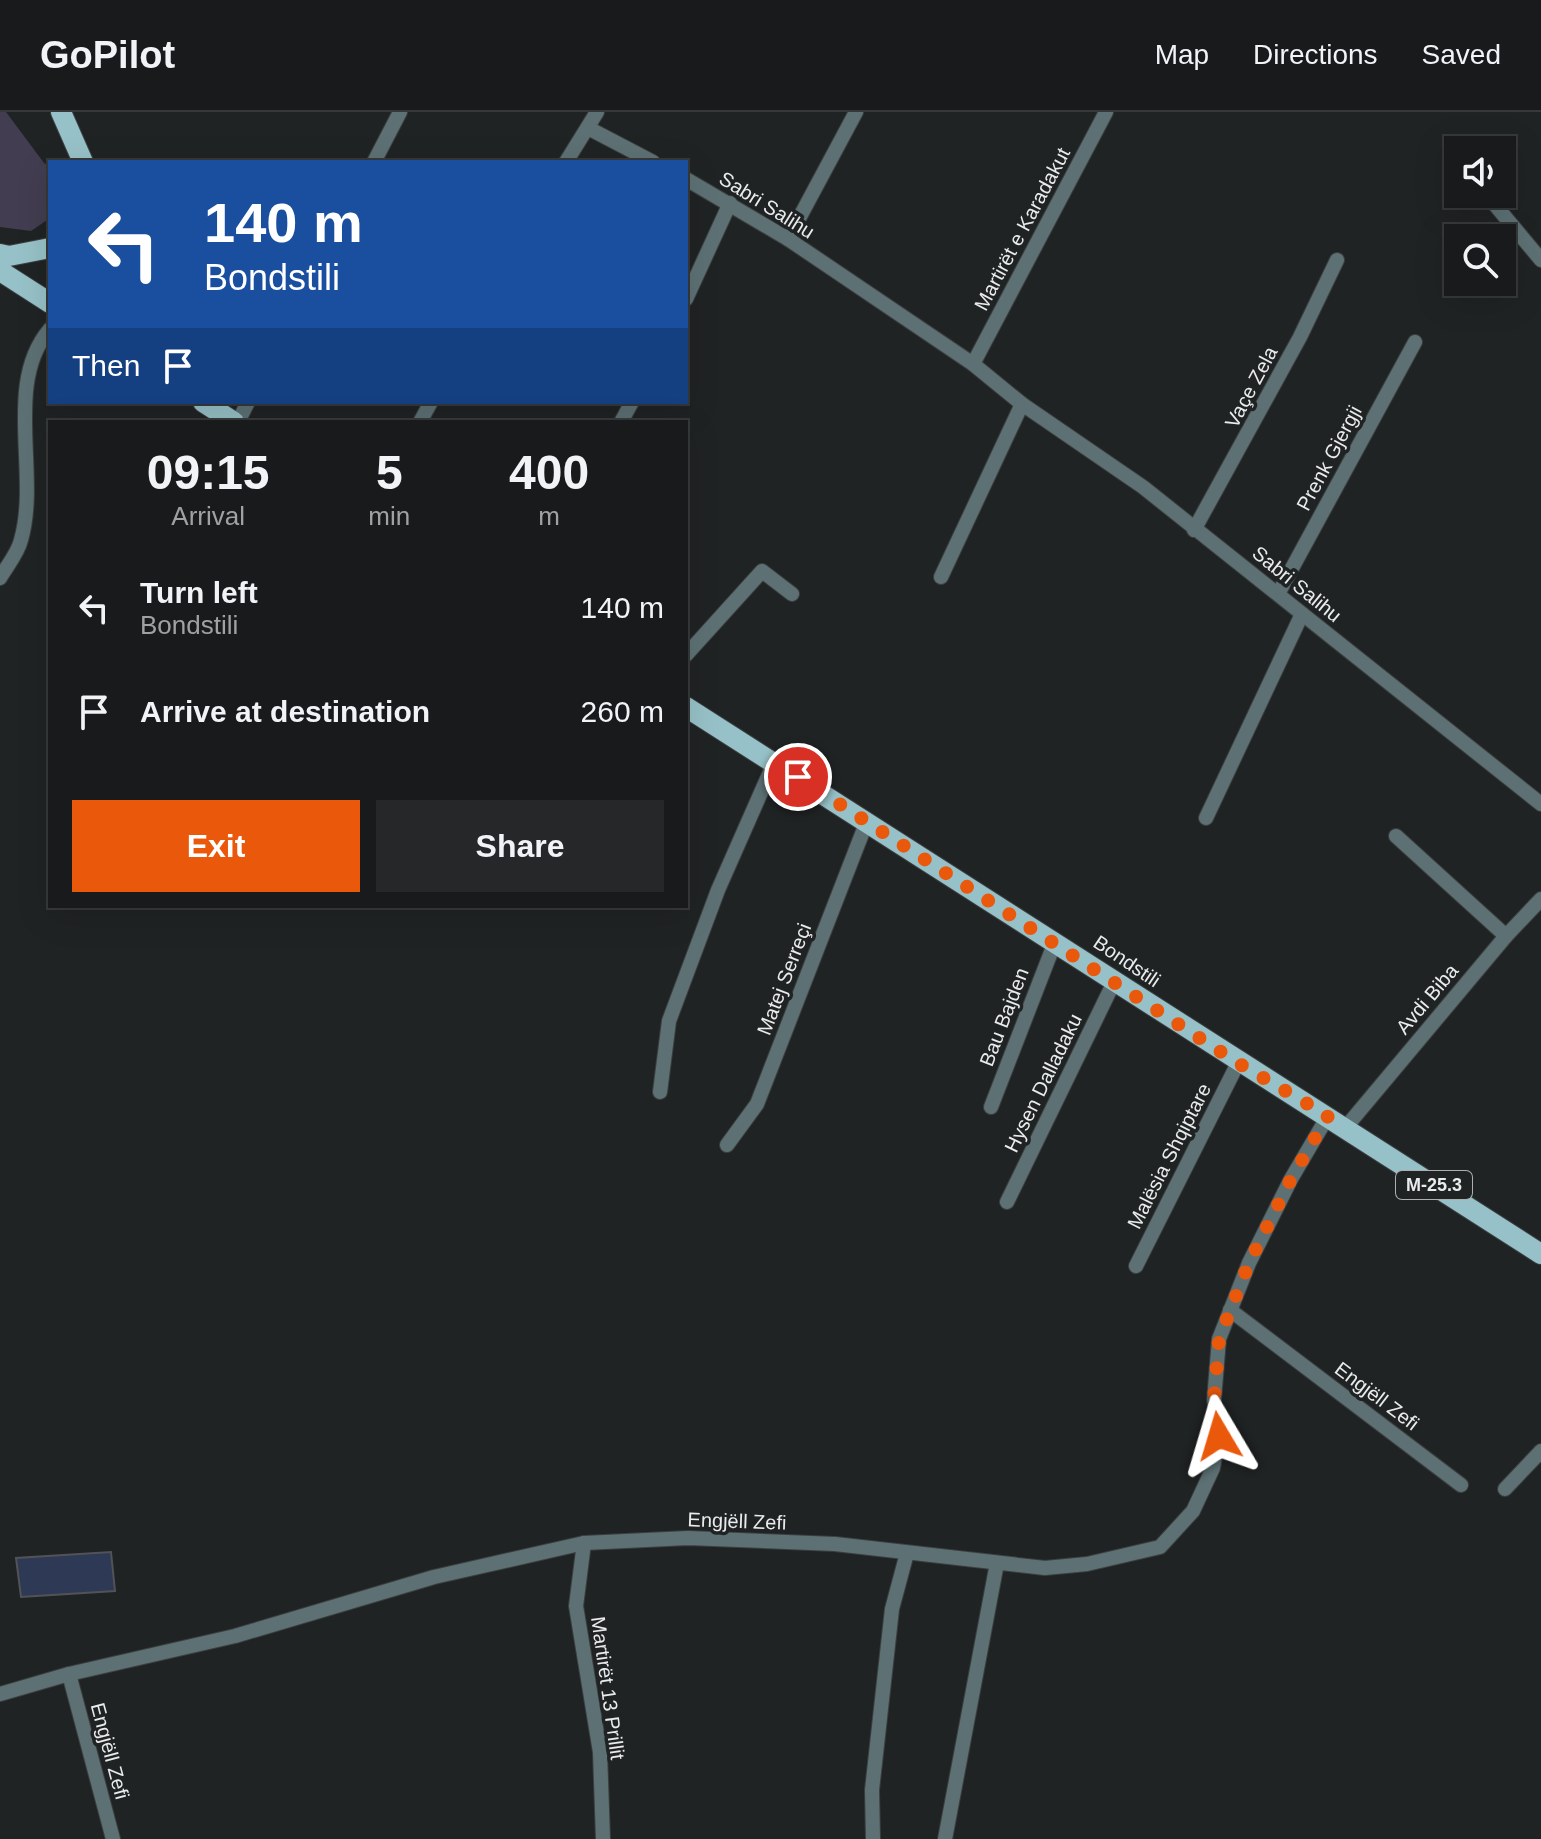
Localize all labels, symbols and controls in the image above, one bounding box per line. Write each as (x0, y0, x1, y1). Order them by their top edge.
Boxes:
text: GoPilot (40, 34, 175, 76)
text: Map (1155, 39, 1209, 70)
text: Directions (1253, 39, 1378, 70)
text: Saved (1422, 39, 1501, 70)
map controls (1444, 136, 1516, 296)
button: sound (1444, 136, 1516, 208)
street label: Martirët e Karadakut (970, 143, 1074, 314)
street label: Sabri Salihu (715, 167, 819, 243)
text: 140 m (204, 191, 363, 254)
icon: left (72, 192, 176, 296)
button: search (1444, 224, 1516, 296)
text: Bondstili (204, 257, 340, 298)
street label: Vaçe Zela (1220, 342, 1282, 431)
icon: arrive (156, 344, 200, 388)
text: Then (72, 349, 140, 382)
street label: Prenk Gjergji (1292, 402, 1366, 514)
text: 09:15 (147, 446, 270, 499)
text: 5 (376, 446, 403, 499)
text: 400 (509, 446, 589, 499)
text: Arrival (171, 501, 245, 531)
text: min (368, 501, 410, 531)
text: m (538, 501, 560, 531)
street label: Sabri Salihu (1248, 542, 1346, 626)
text: Turn left (140, 576, 258, 609)
icon: left (72, 586, 116, 630)
text: 140 m (581, 591, 664, 624)
text: Bondstili (140, 610, 238, 640)
icon: arrive (72, 690, 116, 734)
text: Arrive at destination (140, 695, 430, 728)
text: 260 m (581, 695, 664, 728)
pin (764, 743, 832, 811)
icon: arrive (776, 755, 820, 799)
button: Exit (72, 800, 360, 892)
button: Share (376, 800, 664, 892)
street label: Matej Serreçi (753, 920, 815, 1038)
street label: Bondstili (1090, 931, 1164, 991)
street label: Avdi Biba (1392, 959, 1463, 1038)
street label: Bau Bajden (975, 965, 1033, 1069)
street label: Hysen Dalladaku (1000, 1010, 1086, 1156)
street label: Malësia Shqiptare (1123, 1080, 1215, 1232)
road number: M-25.3 (1396, 1171, 1472, 1199)
street label: Engjëll Zefi (1331, 1357, 1423, 1435)
position arrow (1177, 1394, 1261, 1478)
street label: Engjëll Zefi (687, 1508, 787, 1534)
street label: Martirët 13 Prillit (587, 1615, 629, 1761)
street label: Engjëll Zefi (87, 1700, 133, 1802)

